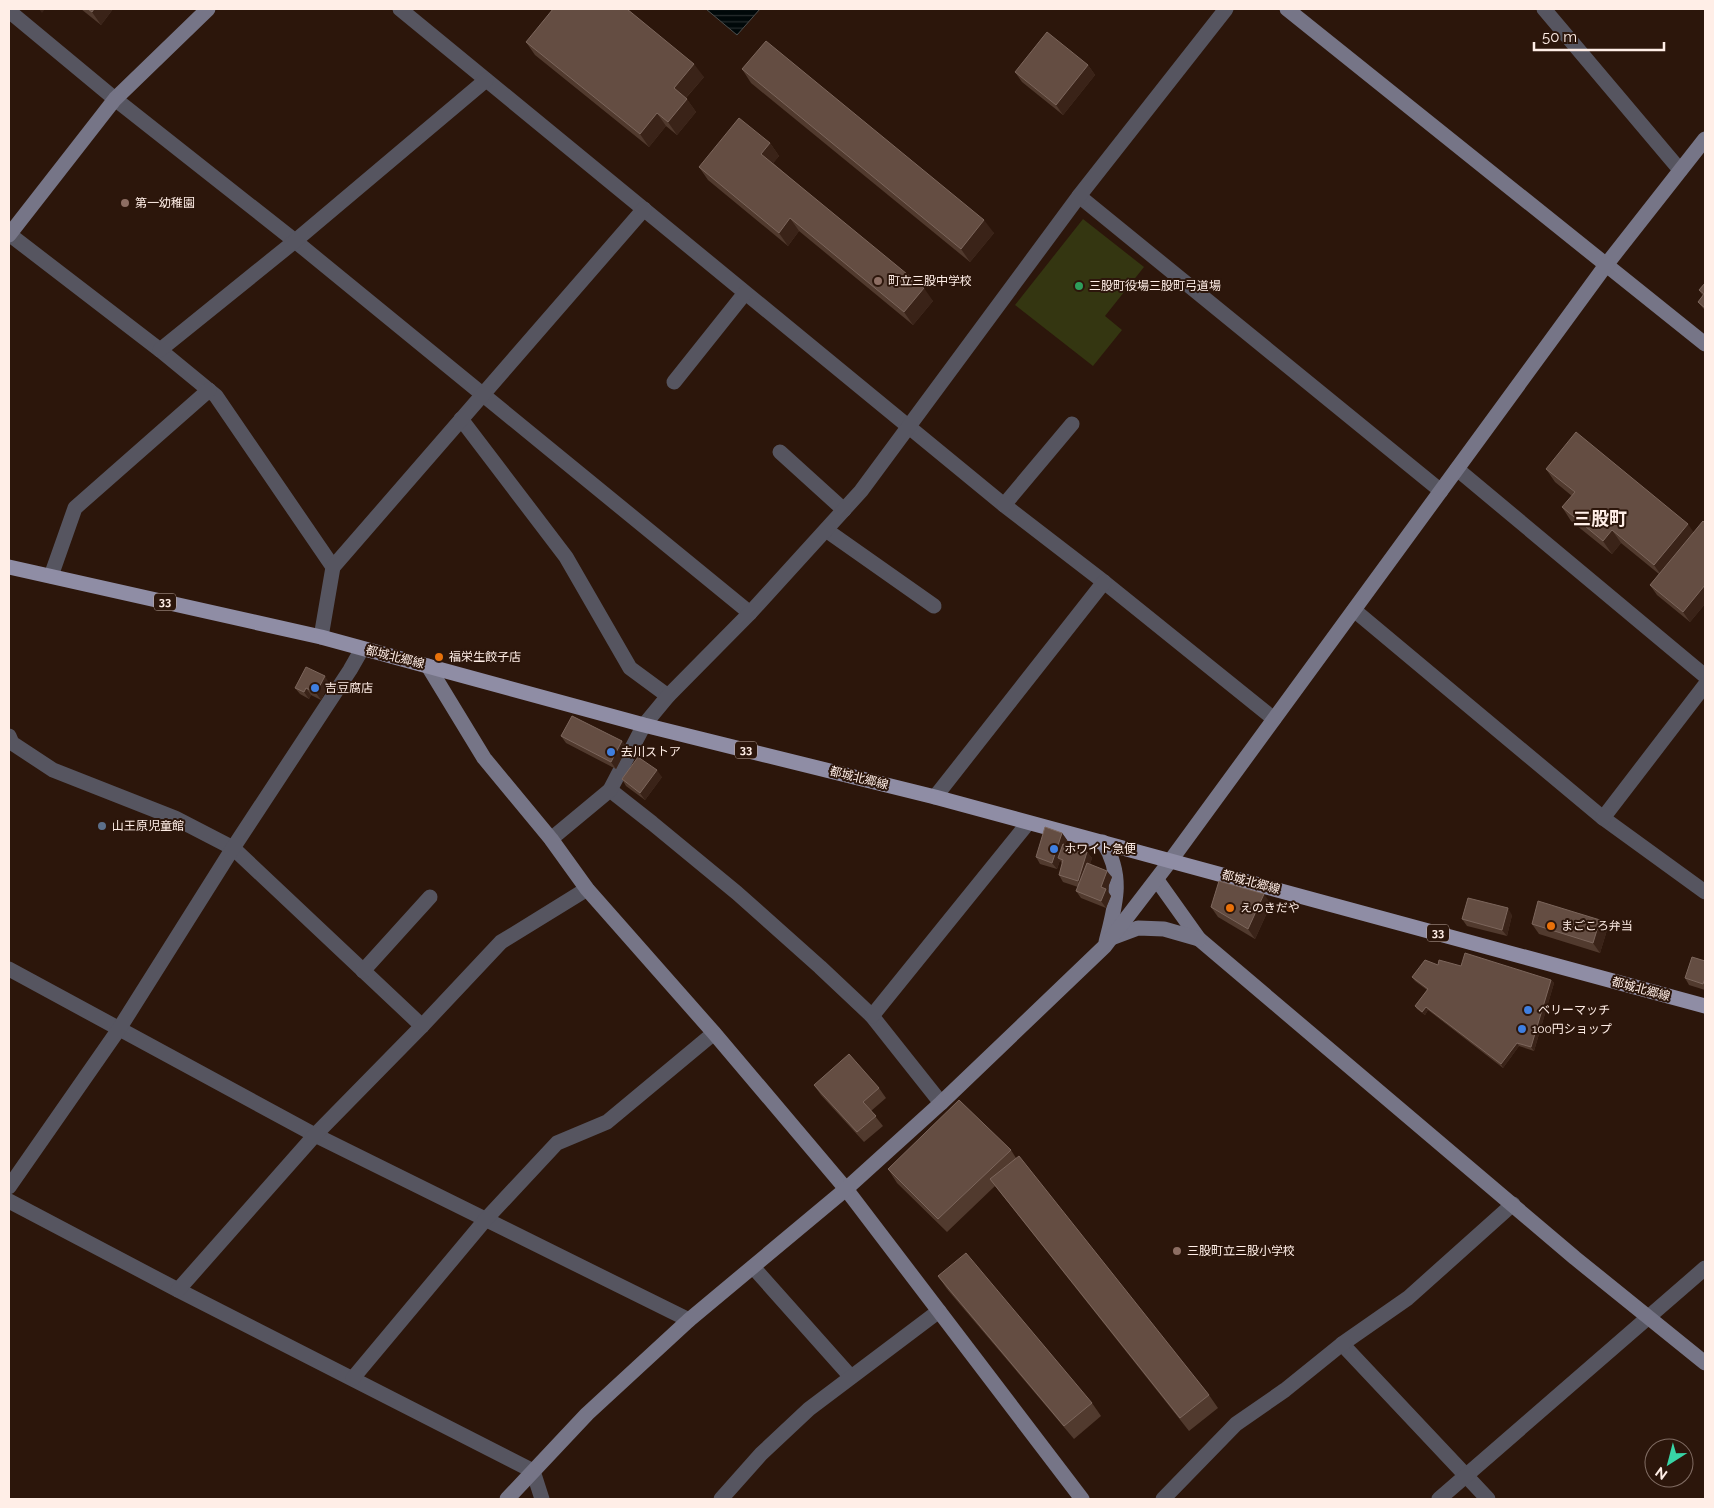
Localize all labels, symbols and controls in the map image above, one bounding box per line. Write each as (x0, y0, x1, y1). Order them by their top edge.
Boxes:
scale bar (1534, 20, 1664, 52)
text: 50 m (1542, 28, 1577, 46)
place label: 第一幼稚園 (135, 196, 195, 210)
marker: 第一幼稚園 (119, 197, 131, 209)
place label: 町立三股中学校 (888, 274, 972, 288)
marker: 町立三股中学校 (872, 275, 884, 287)
place label: 三股町役場三股町弓道場 (1089, 279, 1221, 293)
marker: 三股町役場三股町弓道場 (1073, 280, 1085, 292)
district label: 三股町 (1573, 508, 1627, 529)
road number: 33 (154, 594, 176, 610)
street label: 都城北郷線 (364, 643, 426, 671)
place label: 福栄生餃子店 (449, 650, 521, 664)
marker: 福栄生餃子店 (433, 651, 445, 663)
place label: 吉豆腐店 (325, 681, 373, 695)
marker: 吉豆腐店 (309, 682, 321, 694)
road number: 33 (735, 742, 757, 758)
place label: 去川ストア (621, 745, 681, 759)
marker: 去川ストア (605, 746, 617, 758)
street label: 都城北郷線 (828, 764, 890, 792)
place label: 山王原児童館 (112, 819, 184, 833)
marker: 山王原児童館 (96, 820, 108, 832)
place label: ホワイト急便 (1064, 842, 1136, 856)
marker: ホワイト急便 (1048, 843, 1060, 855)
street label: 都城北郷線 (1220, 867, 1282, 897)
place label: えのきだや (1240, 901, 1300, 915)
marker: えのきだや (1224, 902, 1236, 914)
place label: まごころ弁当 (1561, 919, 1633, 933)
marker: まごころ弁当 (1545, 920, 1557, 932)
road number: 33 (1427, 924, 1449, 941)
street label: 都城北郷線 (1610, 974, 1672, 1004)
place label: ベリーマッチ (1538, 1003, 1610, 1017)
marker: ベリーマッチ (1522, 1004, 1534, 1016)
place label: 100円ショップ (1532, 1022, 1612, 1036)
marker: 100円ショップ (1516, 1023, 1528, 1035)
place label: 三股町立三股小学校 (1187, 1244, 1295, 1258)
marker: 三股町立三股小学校 (1171, 1245, 1183, 1257)
north arrow (1644, 1438, 1694, 1488)
text: N (1652, 1464, 1670, 1483)

